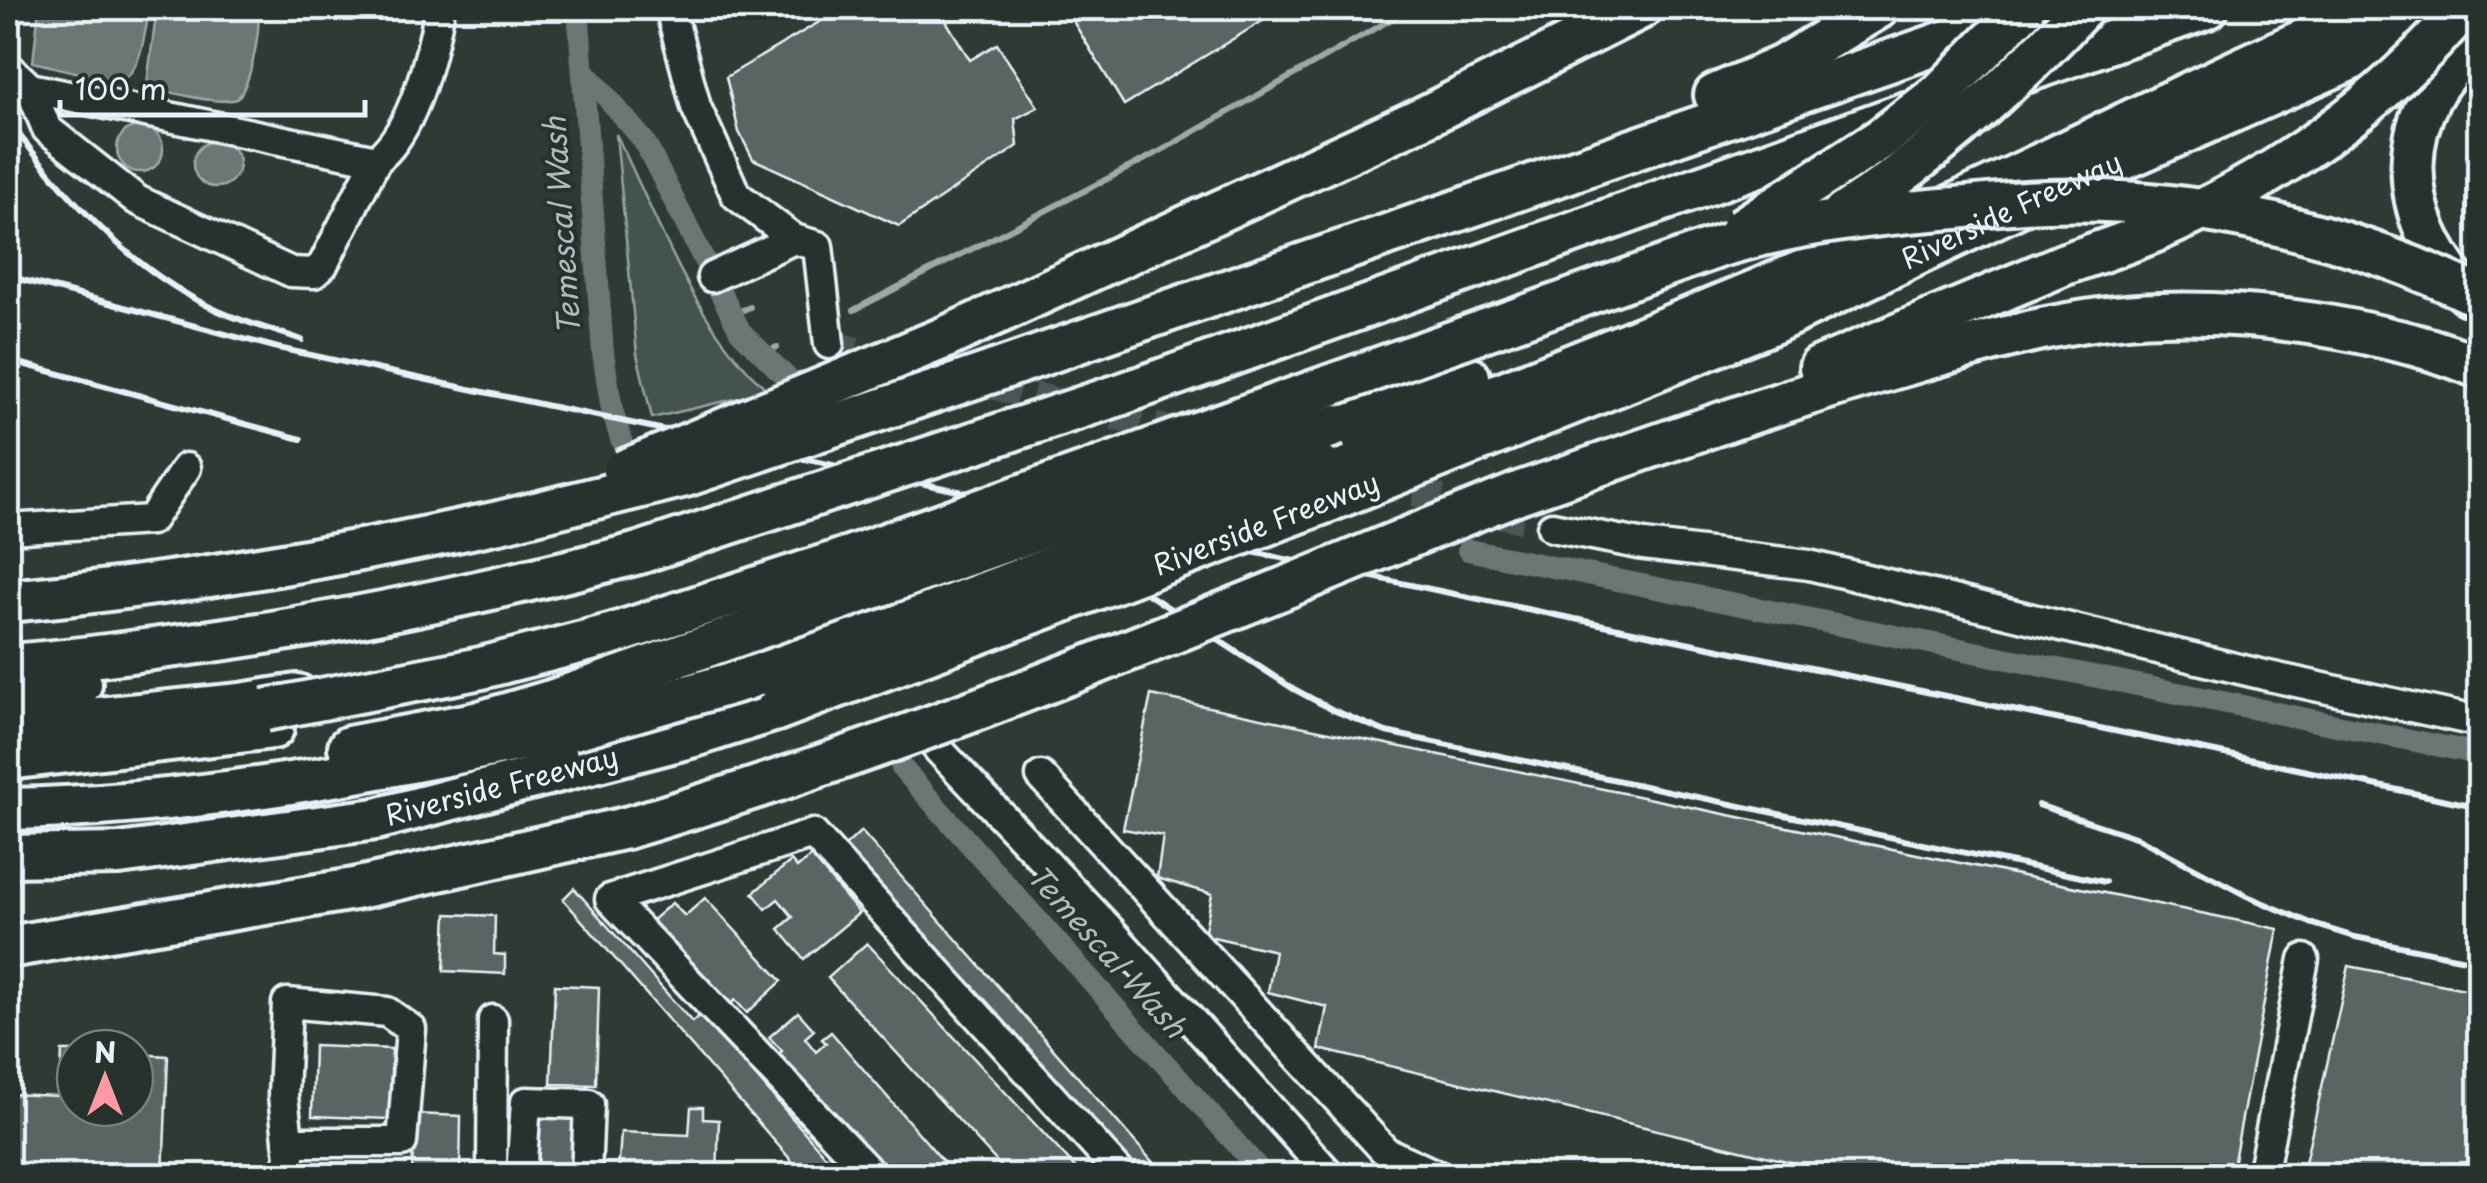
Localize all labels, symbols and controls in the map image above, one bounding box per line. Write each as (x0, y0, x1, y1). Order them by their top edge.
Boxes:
scale bar (60, 55, 365, 117)
text: 100 m (75, 65, 167, 110)
water label: Temescal Wash (530, 115, 591, 337)
street label: Riverside Freeway (1893, 140, 2128, 279)
street label: Riverside Freeway (1146, 460, 1385, 586)
street label: Riverside Freeway (380, 734, 622, 836)
water label: Temescal Wash (1018, 854, 1198, 1047)
north arrow (55, 1028, 155, 1128)
text: N (94, 1030, 116, 1073)

